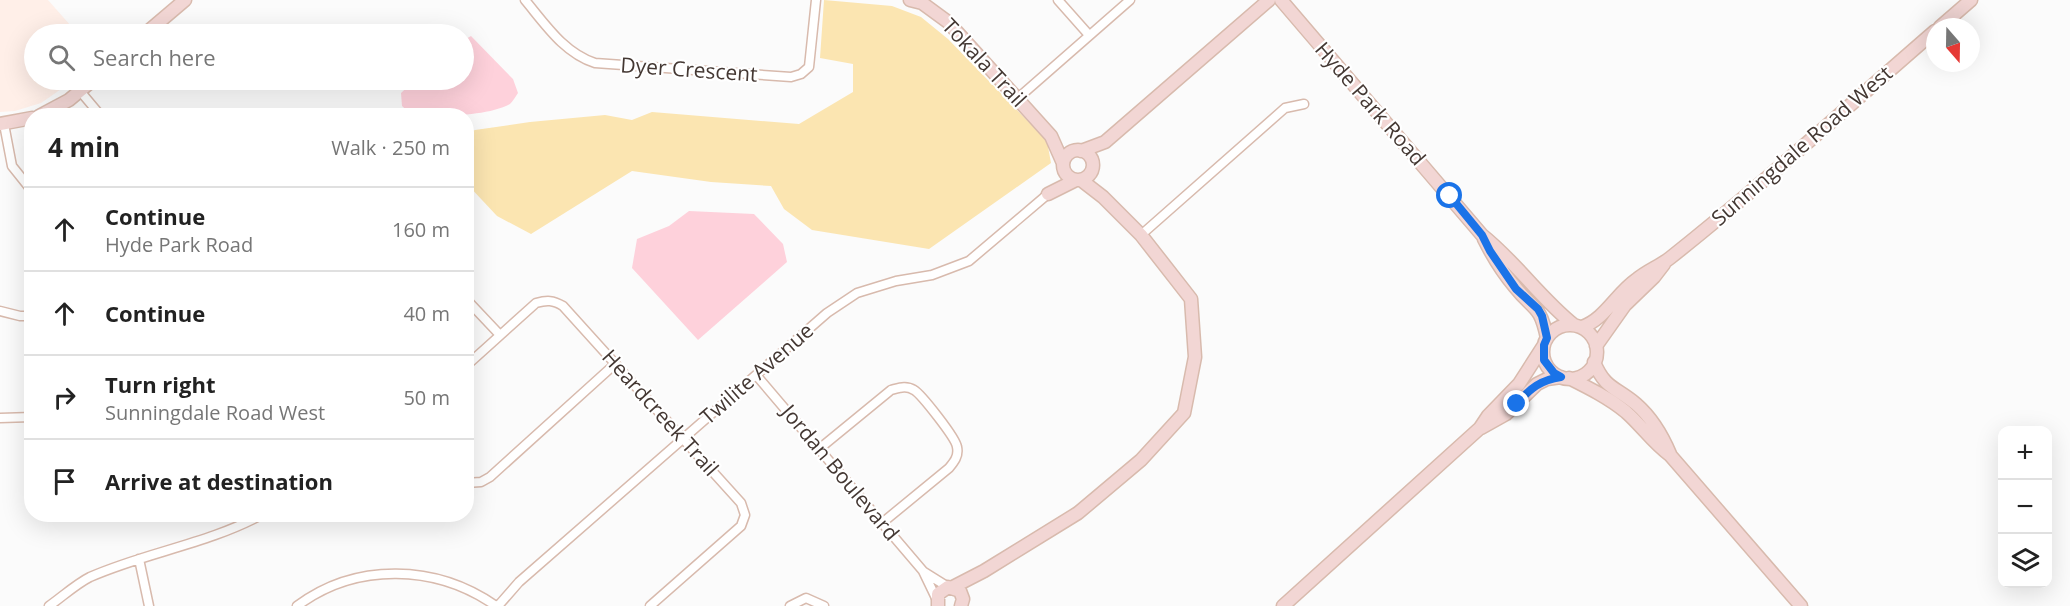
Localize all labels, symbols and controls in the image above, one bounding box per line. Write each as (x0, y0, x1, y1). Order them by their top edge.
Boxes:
street label: Tokala Trail (936, 12, 1033, 113)
north arrow (1926, 18, 1980, 72)
search box (24, 24, 474, 90)
street label: Hyde Park Road (1309, 35, 1432, 171)
icon: search (45, 41, 78, 74)
text: Search here (93, 42, 216, 72)
street label: Dyer Crescent (620, 50, 759, 88)
street label: Sunningdale Road West (1705, 59, 1898, 232)
text: 4 min (48, 129, 120, 165)
text: Walk · 250 m (331, 134, 450, 161)
route start (1436, 182, 1462, 208)
text: Continue (105, 201, 205, 231)
icon: ahead (48, 213, 81, 246)
text: 160 m (392, 216, 450, 243)
text: Hyde Park Road (105, 231, 253, 258)
icon: ahead (48, 297, 81, 330)
text: Continue (105, 298, 205, 328)
text: 40 m (403, 300, 450, 327)
street label: Twilite Avenue (694, 316, 819, 430)
street label: Heardcreek Trail (596, 343, 725, 482)
text: Turn right (105, 369, 216, 399)
icon: right (48, 381, 81, 414)
text: 50 m (403, 384, 450, 411)
route end (1503, 390, 1529, 416)
street label: Jordan Boulevard (774, 397, 906, 546)
text: Sunningdale Road West (105, 399, 325, 426)
map controls (1998, 426, 2052, 588)
button: + (1998, 426, 2052, 480)
icon: arrive (48, 465, 81, 498)
text: Arrive at destination (105, 466, 333, 496)
button: − (1998, 480, 2052, 534)
button: layers (1998, 534, 2052, 588)

